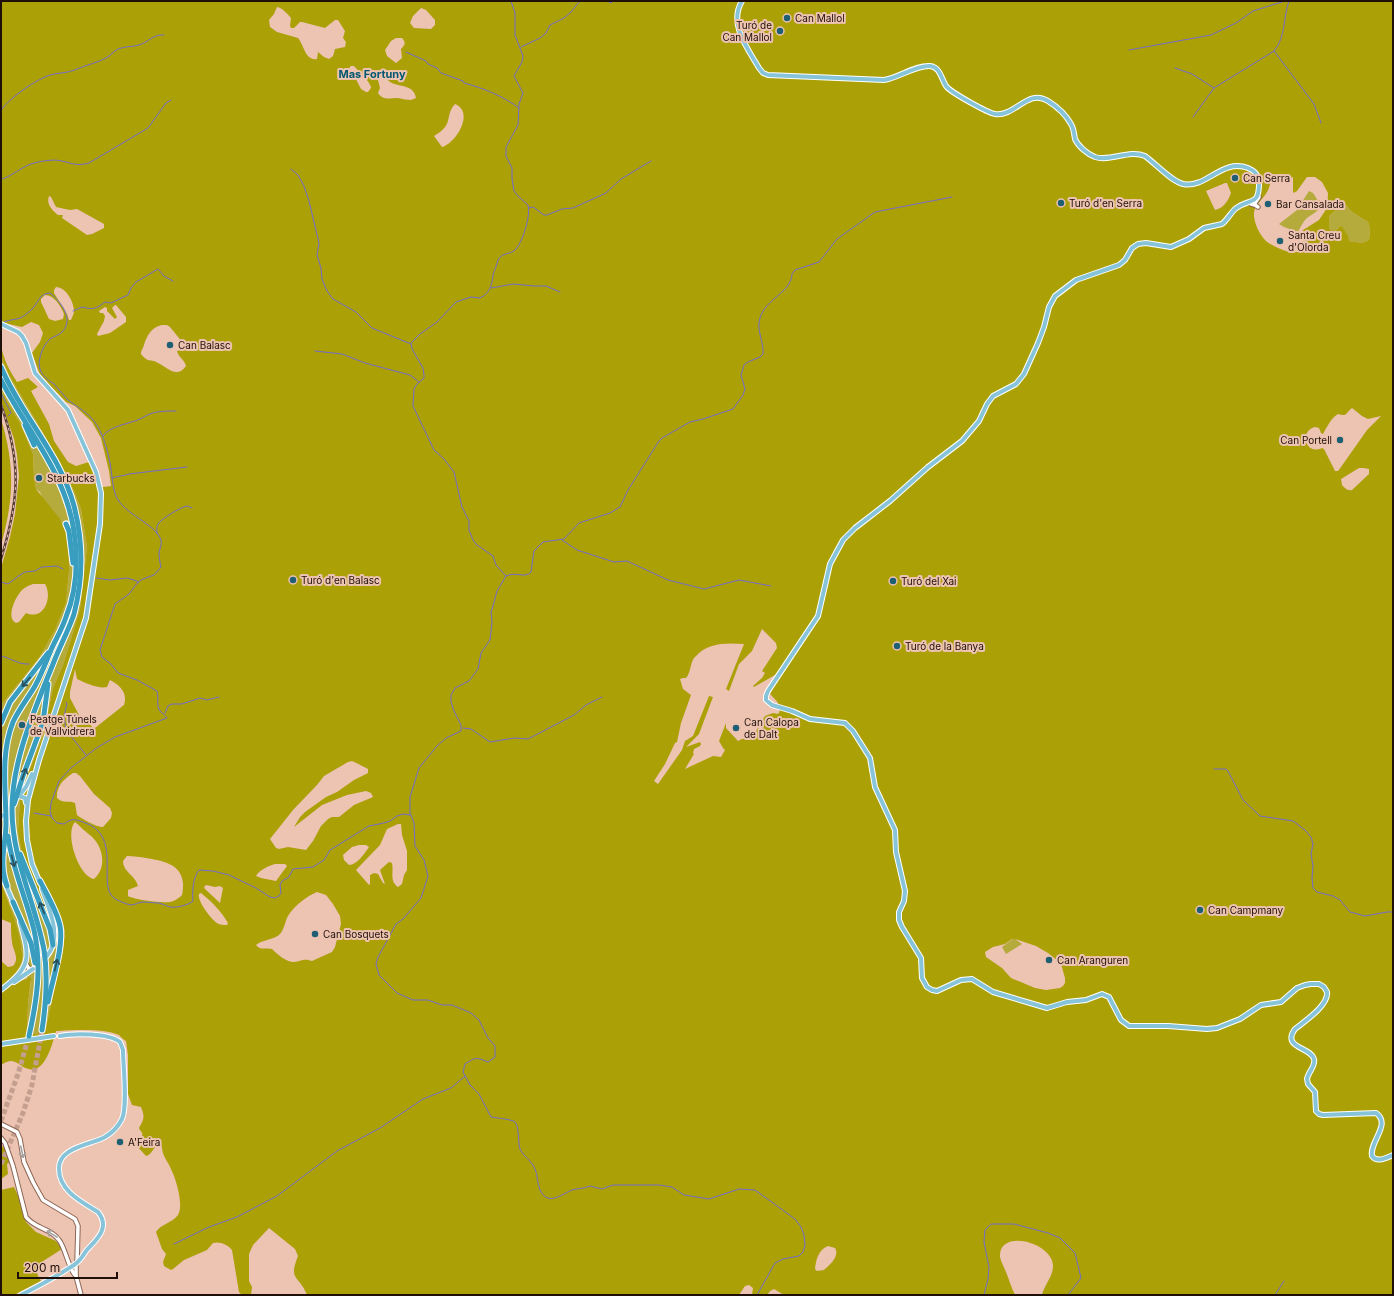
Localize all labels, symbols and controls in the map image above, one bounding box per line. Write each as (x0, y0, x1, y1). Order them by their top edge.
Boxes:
place label: Can Mallol (795, 12, 845, 24)
marker: Can Mallol (782, 13, 792, 23)
place label: Turó de Can Mallol (722, 19, 772, 43)
marker: Turó de Can Mallol (775, 26, 785, 36)
district label: Mas Fortuny (338, 67, 406, 81)
place label: Can Serra (1243, 172, 1290, 184)
marker: Can Serra (1230, 173, 1240, 183)
place label: Turó d'en Serra (1069, 197, 1142, 209)
marker: Turó d'en Serra (1056, 198, 1066, 208)
place label: Bar Cansalada (1276, 198, 1344, 210)
marker: Bar Cansalada (1263, 199, 1273, 209)
place label: Santa Creu d'Olorda (1288, 229, 1340, 253)
marker: Santa Creu d'Olorda (1275, 236, 1285, 246)
place label: Can Balasc (178, 339, 231, 351)
marker: Can Balasc (165, 340, 175, 350)
place label: Can Portell (1280, 434, 1332, 446)
marker: Can Portell (1335, 435, 1345, 445)
place label: Starbucks (47, 472, 95, 484)
marker: Starbucks (34, 473, 44, 483)
place label: Turó d'en Balasc (301, 574, 380, 586)
marker: Turó d'en Balasc (288, 575, 298, 585)
place label: Turó del Xai (901, 575, 957, 587)
marker: Turó del Xai (888, 576, 898, 586)
place label: Turó de la Banya (905, 640, 984, 652)
marker: Turó de la Banya (892, 641, 902, 651)
one-way arrow (21, 676, 30, 687)
place label: Peatge Túnels de Vallvidrera (30, 713, 97, 737)
place label: Can Calopa de Dalt (744, 716, 799, 740)
marker: Peatge Túnels de Vallvidrera (17, 720, 27, 730)
marker: Can Calopa de Dalt (731, 723, 741, 733)
one-way arrow (20, 768, 28, 780)
one-way arrow (10, 855, 17, 868)
one-way arrow (37, 902, 45, 914)
place label: Can Campmany (1208, 904, 1284, 916)
marker: Can Campmany (1195, 905, 1205, 915)
place label: Can Bosquets (323, 928, 389, 940)
marker: Can Bosquets (310, 929, 320, 939)
place label: Can Aranguren (1057, 954, 1128, 966)
marker: Can Aranguren (1044, 955, 1054, 965)
one-way arrow (52, 959, 60, 972)
place label: A'Feira (128, 1136, 160, 1148)
marker: A'Feira (115, 1137, 125, 1147)
one-way arrow (18, 1146, 26, 1159)
one-way arrow (46, 1230, 58, 1238)
scale bar (18, 1254, 117, 1280)
text: 200 m (24, 1260, 60, 1275)

